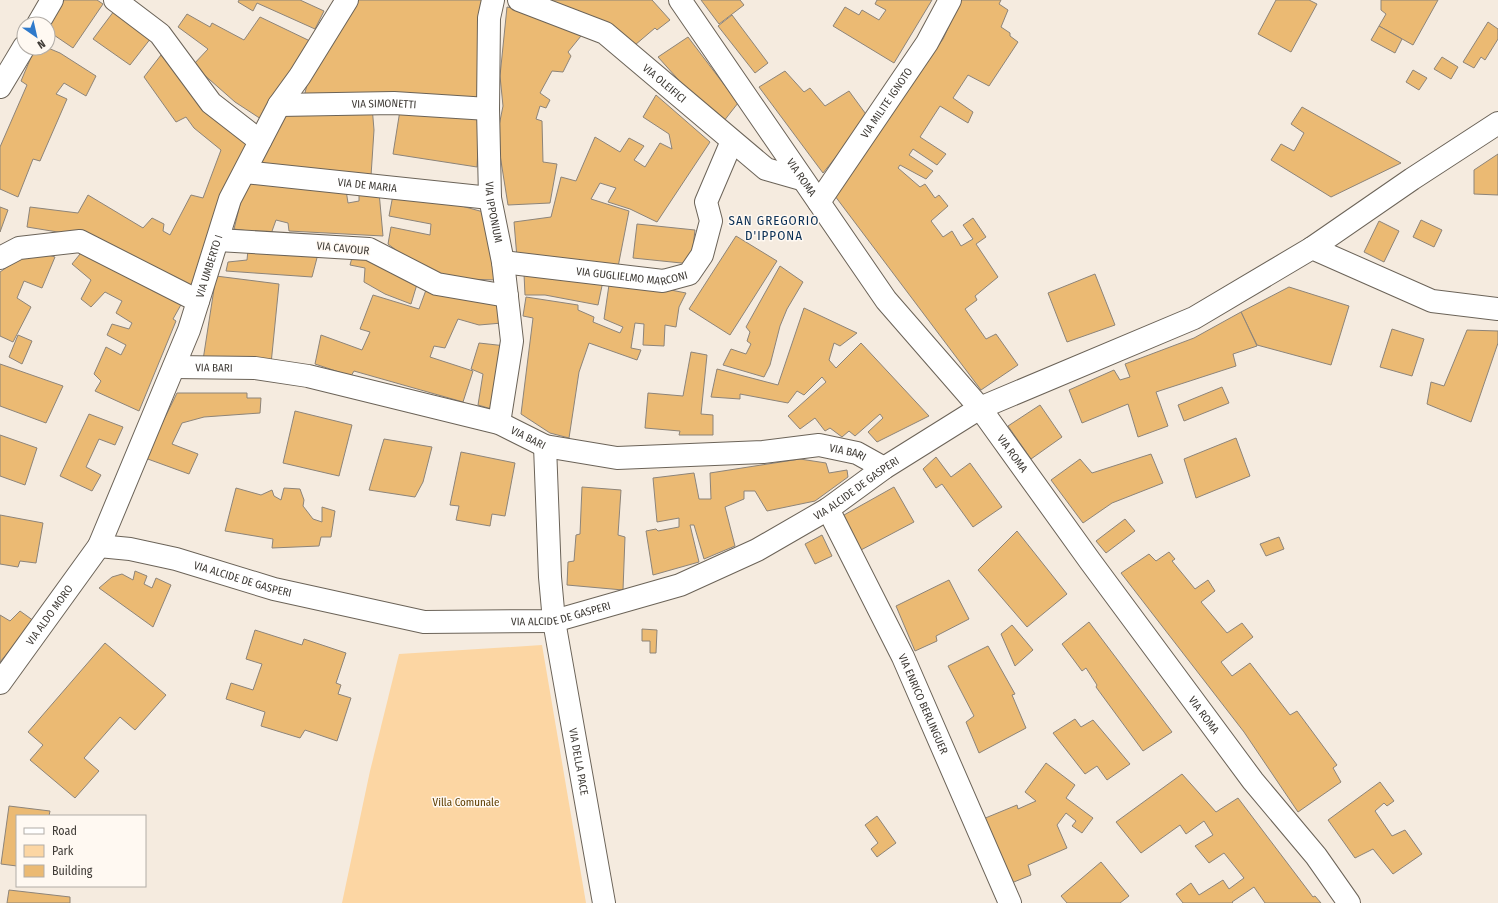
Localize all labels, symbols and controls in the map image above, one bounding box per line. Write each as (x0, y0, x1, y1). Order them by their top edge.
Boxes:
north arrow (16, 16, 56, 56)
text: N (35, 37, 48, 51)
street label: VIA OLEIFICI (640, 62, 689, 106)
street label: VIA MILITE IGNOTO (858, 65, 915, 141)
street label: VIA SIMONETTI (351, 97, 417, 111)
street label: VIA ROMA (784, 156, 819, 199)
street label: VIA DE MARIA (337, 176, 398, 195)
street label: VIA IPPONIUM (483, 181, 505, 244)
district label: SAN GREGORIO D'IPPONA (729, 213, 819, 243)
street label: VIA UMBERTO I (194, 233, 225, 299)
street label: VIA CAVOUR (316, 239, 370, 258)
street label: VIA GUGLIELMO MARCONI (575, 265, 689, 288)
street label: VIA BARI (195, 361, 233, 375)
street label: VIA BARI (508, 424, 548, 452)
street label: VIA ROMA (994, 432, 1030, 475)
street label: VIA BARI (828, 441, 868, 464)
street label: VIA ALCIDE DE GASPERI (812, 454, 902, 523)
street label: VIA ALCIDE DE GASPERI (192, 559, 293, 600)
street label: VIA ALDO MORO (24, 583, 76, 648)
street label: VIA ALCIDE DE GASPERI (511, 599, 612, 628)
street label: VIA ENRICO BERLINGUER (895, 652, 950, 756)
street label: VIA ROMA (1185, 694, 1222, 737)
street label: VIA DELLA PACE (566, 727, 591, 796)
park label: Villa Comunale (433, 796, 499, 809)
legend (16, 815, 146, 887)
text: Road (52, 824, 77, 838)
text: Park (52, 844, 74, 858)
text: Building (52, 864, 93, 878)

